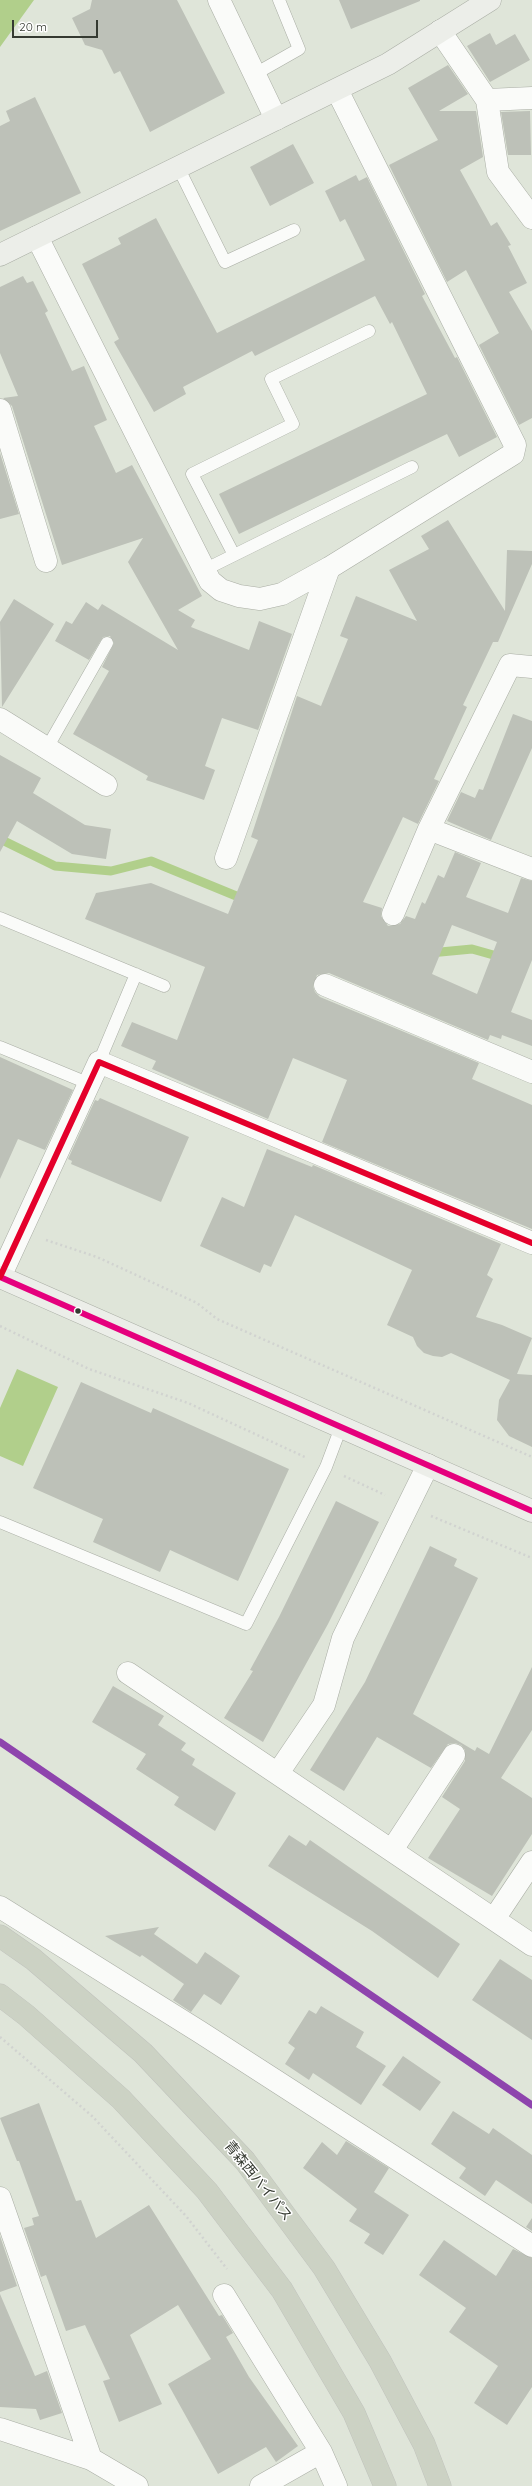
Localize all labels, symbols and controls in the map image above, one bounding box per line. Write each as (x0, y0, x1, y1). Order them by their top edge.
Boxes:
scale bar (14, 12, 100, 38)
text: 20 m (19, 19, 47, 34)
unlabelled marker (73, 1306, 83, 1316)
street label: 青森西バイパス (221, 2138, 295, 2224)

